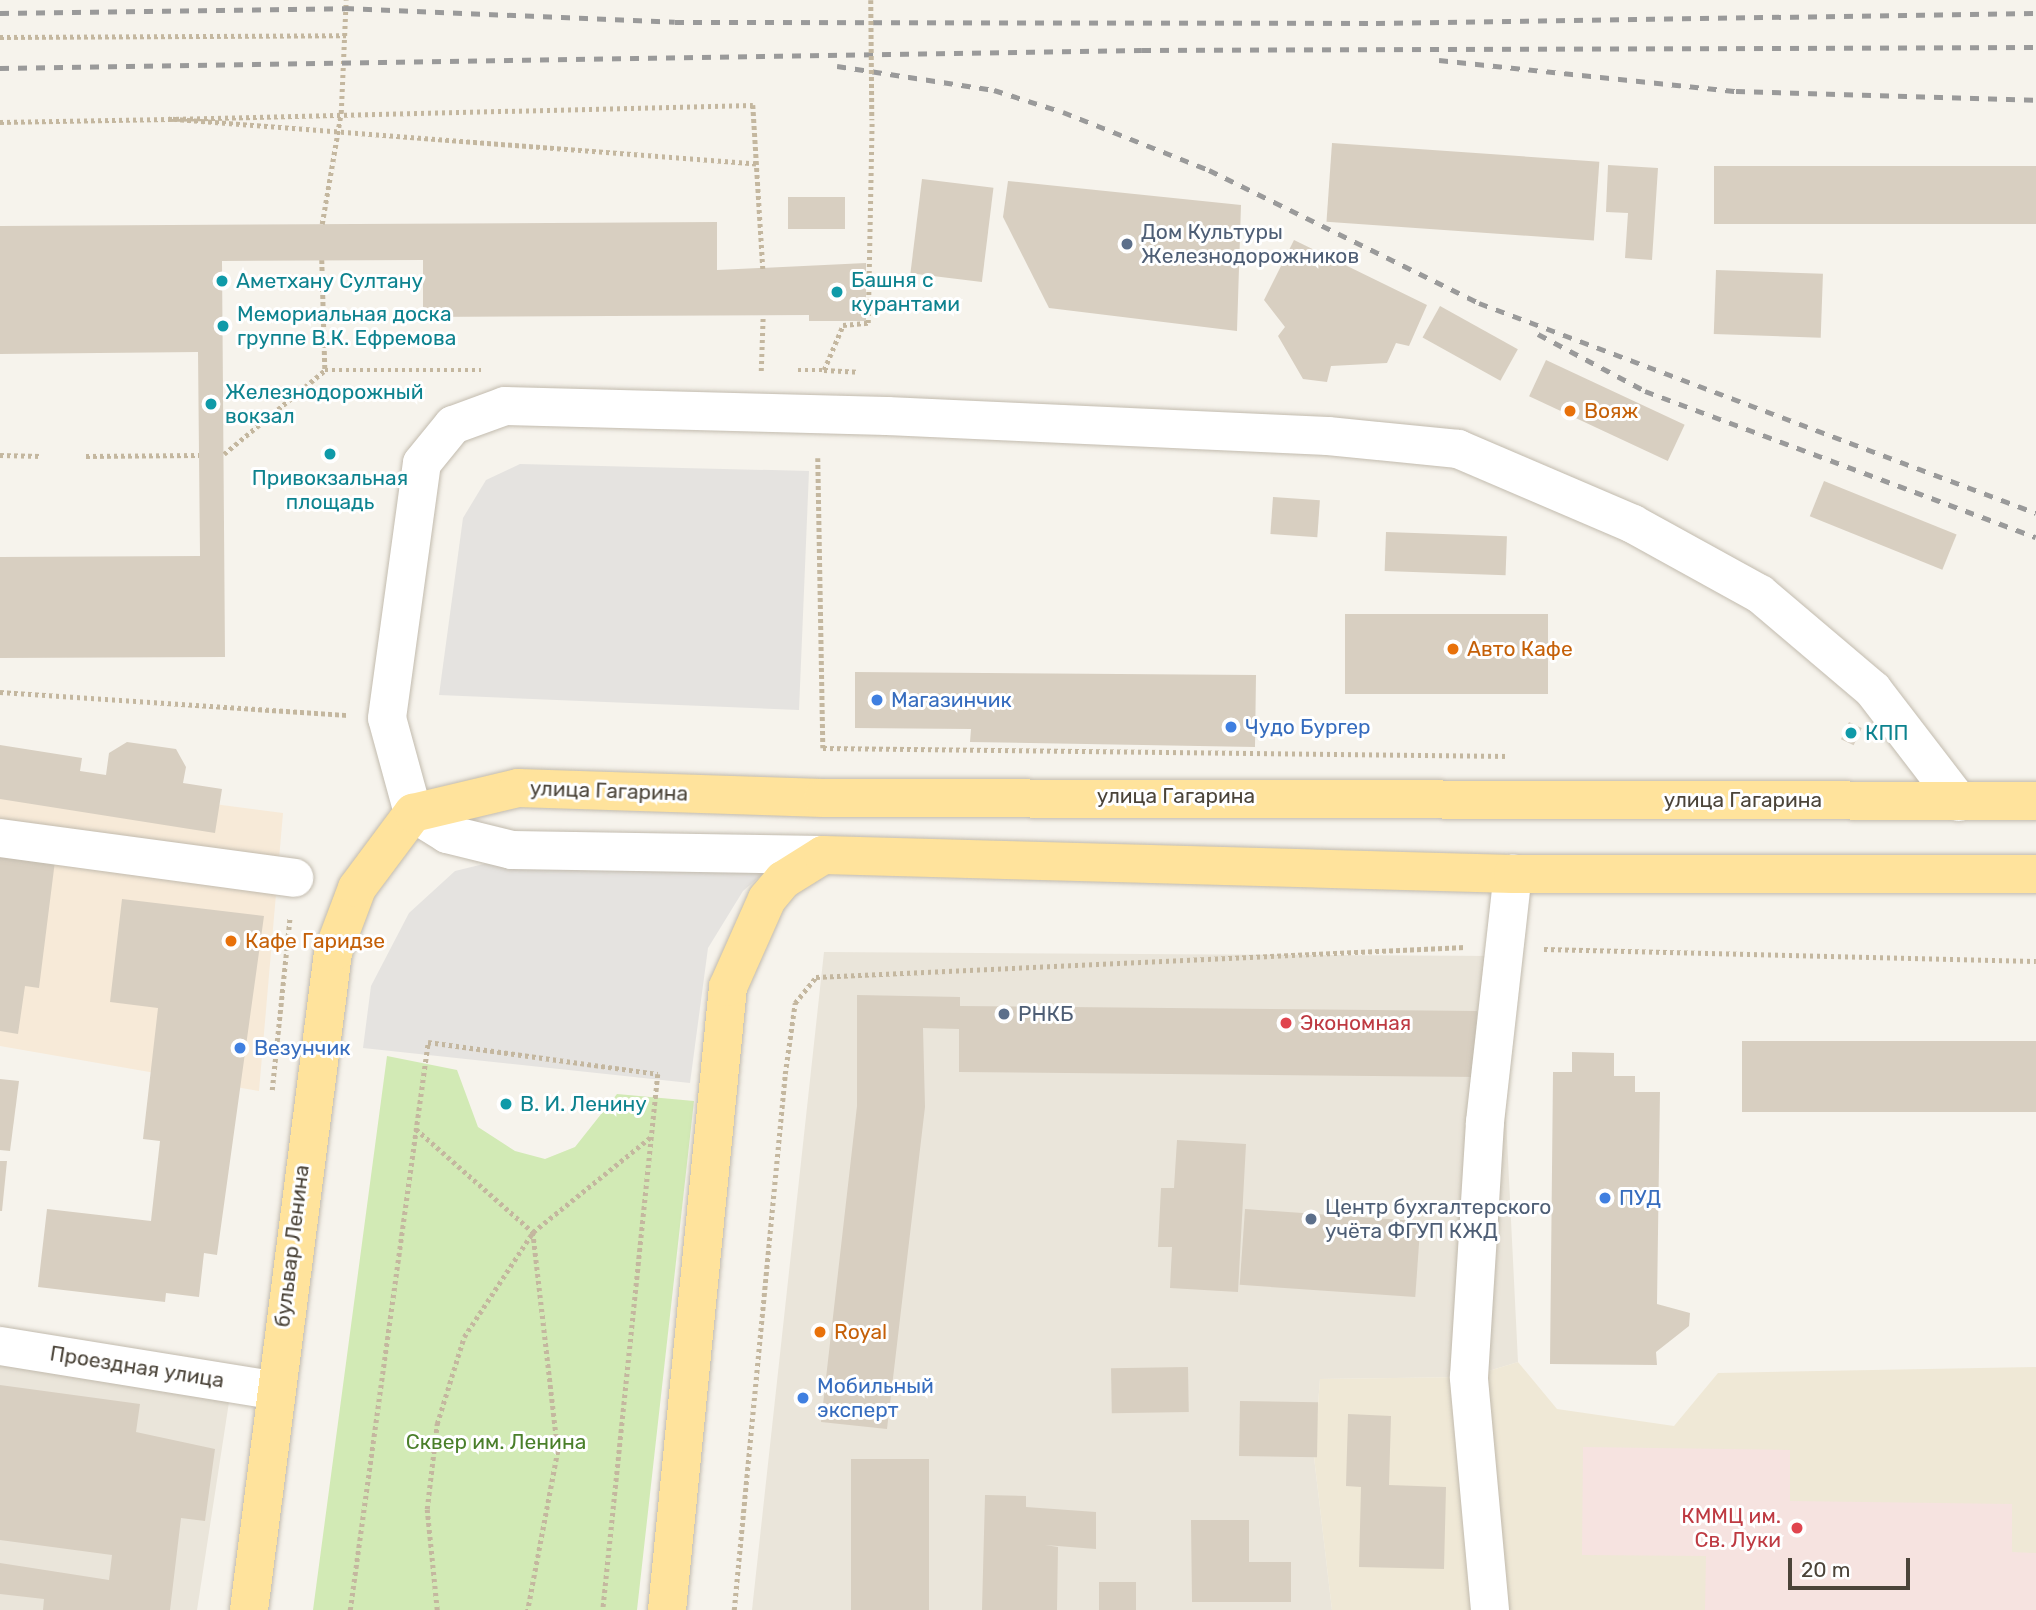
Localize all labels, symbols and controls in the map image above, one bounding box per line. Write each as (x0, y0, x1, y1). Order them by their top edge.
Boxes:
place label: Дом Культуры Железнодорожников (1141, 219, 1359, 269)
marker: Дом Культуры Железнодорожников (1119, 236, 1135, 252)
place label: Башня с курантами (851, 267, 960, 317)
place label: Аметхану Султану (236, 268, 423, 294)
marker: Аметхану Султану (214, 273, 230, 289)
marker: Башня с курантами (829, 284, 845, 300)
place label: Мемориальная доска группе В.К. Ефремова (237, 301, 456, 351)
marker: Мемориальная доска группе В.К. Ефремова (215, 318, 231, 334)
place label: Железнодорожный вокзал (225, 379, 423, 429)
marker: Железнодорожный вокзал (203, 396, 219, 412)
place label: Вояж (1584, 398, 1638, 424)
marker: Вояж (1562, 403, 1578, 419)
marker: Привокзальная площадь (322, 446, 338, 462)
place label: Привокзальная площадь (252, 465, 408, 515)
place label: Авто Кафе (1467, 636, 1573, 662)
marker: Авто Кафе (1445, 641, 1461, 657)
place label: Магазинчик (891, 687, 1012, 713)
marker: Магазинчик (869, 692, 885, 708)
place label: Чудо Бургер (1245, 714, 1371, 740)
marker: Чудо Бургер (1223, 719, 1239, 735)
place label: КПП (1865, 720, 1908, 746)
marker: КПП (1843, 725, 1859, 741)
street label: улица Гагарина (529, 776, 689, 806)
street label: улица Гагарина (1097, 783, 1255, 809)
street label: улица Гагарина (1664, 787, 1822, 813)
place label: Кафе Гаридзе (245, 928, 385, 954)
marker: Кафе Гаридзе (223, 933, 239, 949)
place label: РНКБ (1018, 1001, 1073, 1027)
marker: РНКБ (996, 1006, 1012, 1022)
place label: Экономная (1300, 1010, 1411, 1036)
marker: Экономная (1278, 1015, 1294, 1031)
place label: Везунчик (254, 1035, 350, 1061)
marker: Везунчик (232, 1040, 248, 1056)
place label: В. И. Ленину (520, 1091, 647, 1117)
marker: В. И. Ленину (498, 1096, 514, 1112)
street label: бульвар Ленина (270, 1163, 314, 1329)
place label: ПУД (1619, 1185, 1661, 1211)
marker: ПУД (1597, 1190, 1613, 1206)
place label: Центр бухгалтерского учёта ФГУП КЖД (1325, 1194, 1551, 1244)
marker: Центр бухгалтерского учёта ФГУП КЖД (1303, 1211, 1319, 1227)
place label: Royal (834, 1319, 887, 1345)
marker: Royal (812, 1324, 828, 1340)
street label: Проездная улица (48, 1341, 226, 1393)
place label: Мобильный эксперт (817, 1373, 934, 1423)
marker: Мобильный эксперт (795, 1390, 811, 1406)
park label: Сквер им. Ленина (406, 1429, 586, 1455)
place label: КММЦ им. Св. Луки (1681, 1503, 1781, 1553)
marker: КММЦ им. Св. Луки (1787, 1518, 1807, 1538)
scale bar (1791, 1544, 1913, 1588)
text: 20 m (1801, 1557, 1850, 1582)

